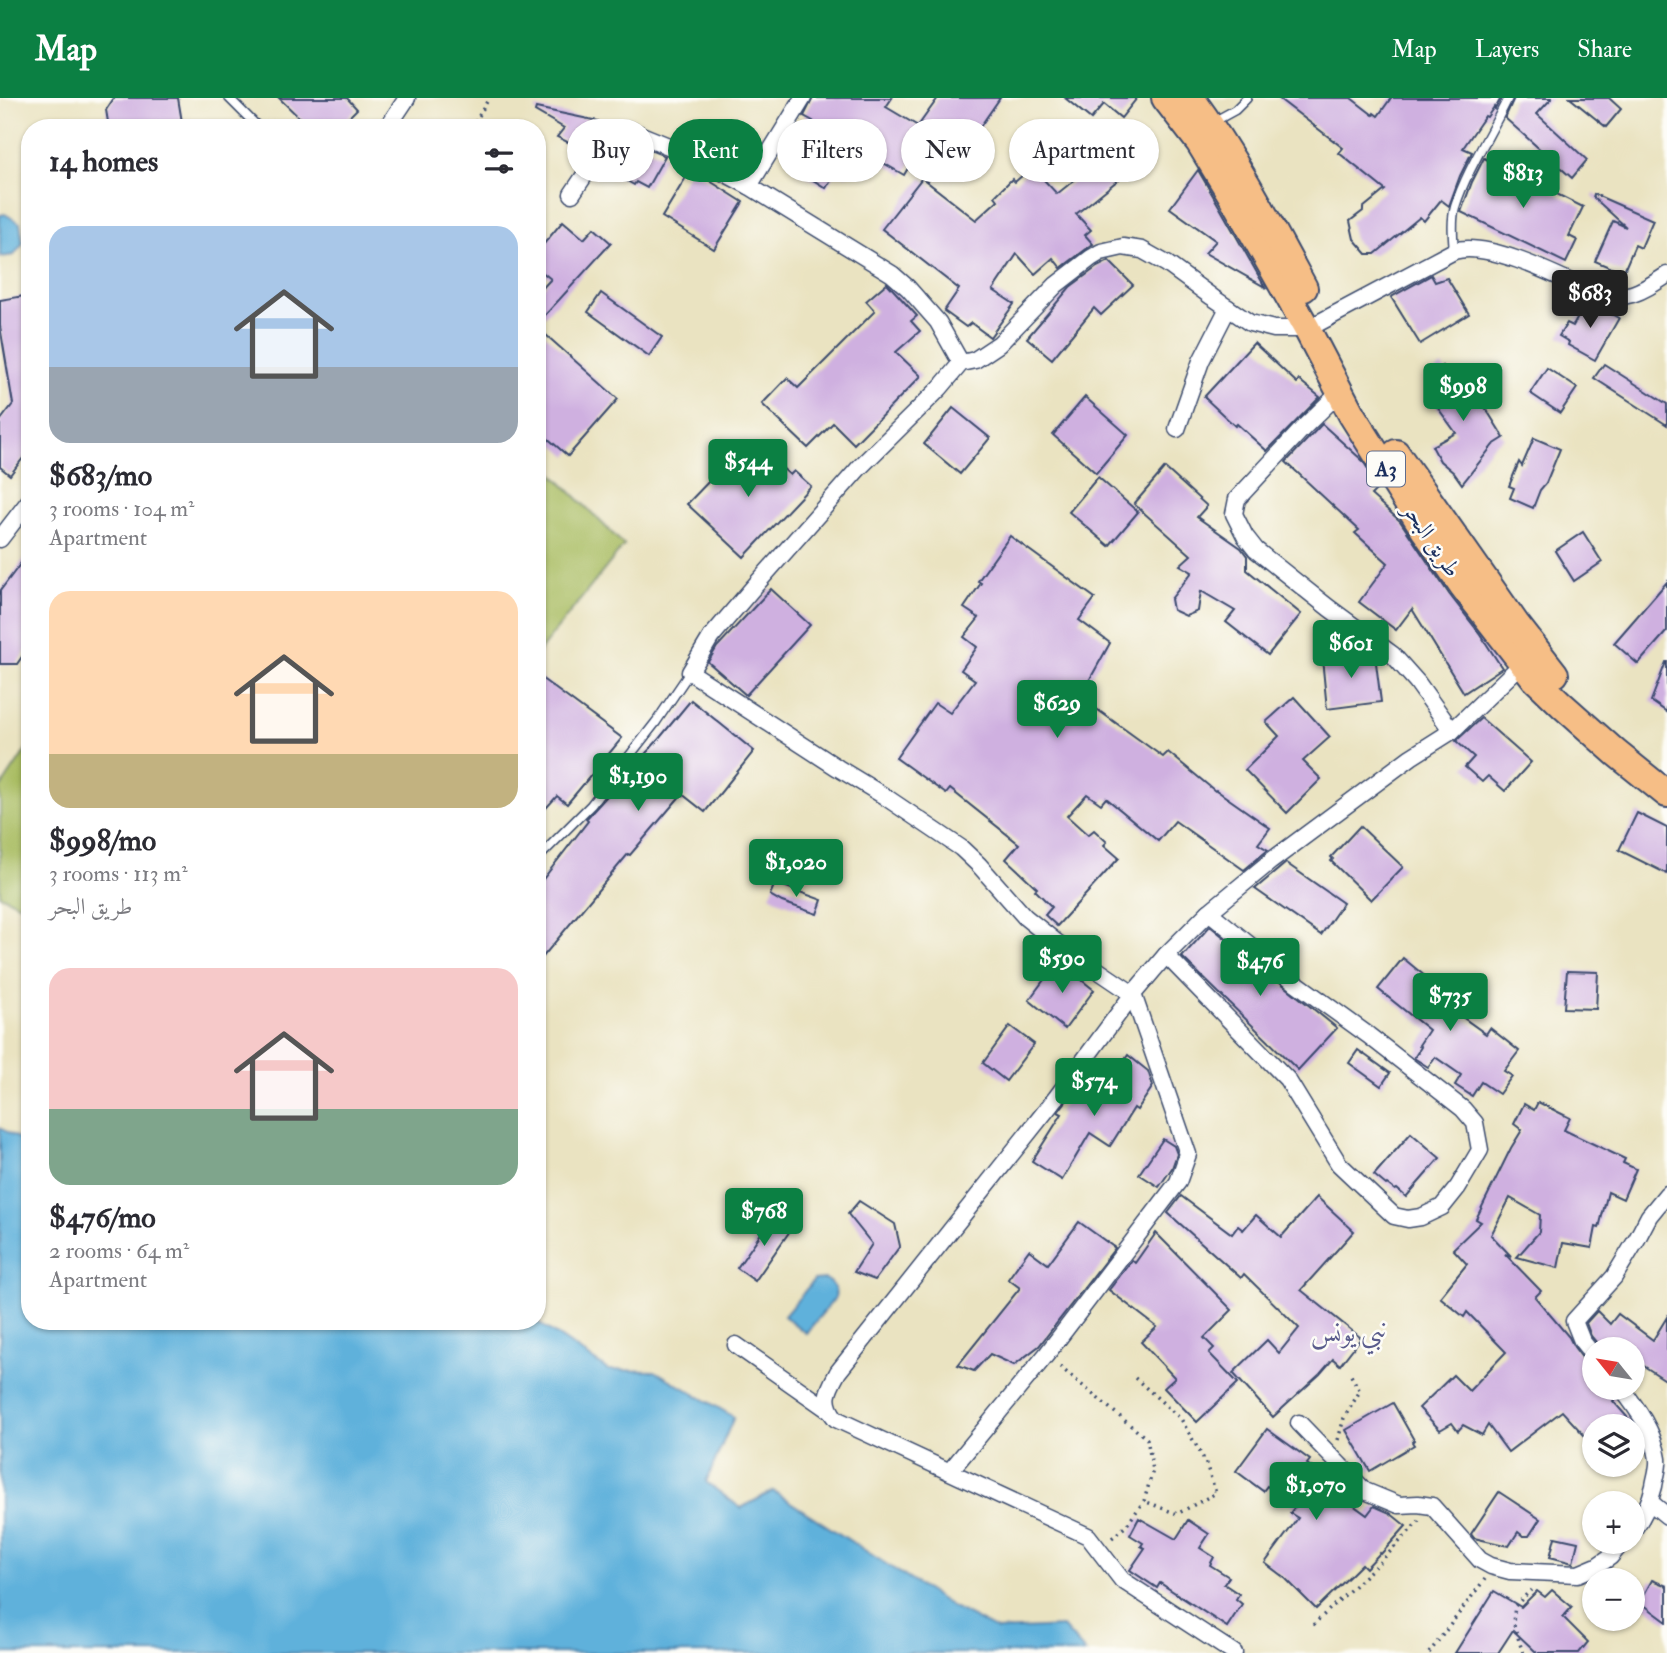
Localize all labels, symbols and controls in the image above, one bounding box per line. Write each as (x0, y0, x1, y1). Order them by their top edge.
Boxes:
text: Map (35, 29, 97, 70)
text: Map (1392, 34, 1437, 65)
text: Layers (1475, 34, 1539, 65)
text: Share (1577, 34, 1632, 65)
chip: Buy (567, 119, 654, 182)
chip: Rent (668, 119, 763, 182)
chip: Filters (777, 119, 887, 182)
chip: New (901, 119, 995, 182)
chip: Apartment (1009, 119, 1159, 182)
icon: filters (480, 142, 518, 180)
text: 14 homes (49, 143, 158, 180)
pin: $813 (1482, 150, 1564, 210)
text: $813 (1503, 158, 1543, 187)
icon: home (221, 271, 347, 397)
pin: $683 (1549, 271, 1631, 330)
text: $683 (1568, 278, 1612, 307)
pin: $998 (1422, 364, 1504, 423)
text: $998 (1439, 371, 1487, 400)
pin: $544 (707, 440, 789, 499)
text: $544 (724, 447, 772, 476)
road number: A3 (1367, 452, 1405, 486)
text: $683/mo (49, 457, 152, 494)
text: 3 rooms · 104 m² (49, 494, 195, 523)
street label: طريق البحر (1396, 496, 1467, 583)
text: Apartment (49, 523, 147, 552)
pin: $601 (1310, 620, 1392, 680)
text: $601 (1329, 628, 1373, 657)
icon: home (221, 636, 347, 762)
pin: $629 (1016, 680, 1098, 740)
text: $629 (1033, 688, 1081, 717)
pin: $1,190 (581, 754, 695, 813)
text: $1,190 (609, 761, 667, 790)
text: $998/mo (49, 822, 156, 859)
pin: $1,020 (739, 840, 853, 899)
text: $1,020 (765, 847, 827, 876)
text: 3 rooms · 113 m² (49, 859, 188, 888)
text: طريق البحر (49, 892, 132, 921)
pin: $590 (1021, 936, 1103, 995)
pin: $476 (1219, 939, 1301, 998)
text: $590 (1039, 943, 1085, 972)
text: $476 (1236, 946, 1284, 975)
pin: $735 (1409, 974, 1491, 1033)
text: $735 (1429, 981, 1471, 1010)
icon: home (221, 1013, 347, 1139)
pin: $574 (1053, 1058, 1135, 1118)
text: $574 (1071, 1066, 1117, 1095)
pin: $768 (723, 1188, 805, 1248)
text: $768 (741, 1196, 787, 1225)
text: $476/mo (49, 1199, 156, 1236)
text: 2 rooms · 64 m² (49, 1236, 189, 1265)
text: Apartment (49, 1265, 147, 1294)
district label: نبي يونس (1311, 1317, 1387, 1355)
north arrow (1582, 1337, 1645, 1400)
map controls (1582, 1337, 1645, 1631)
button: layers (1582, 1414, 1645, 1477)
pin: $1,070 (1259, 1462, 1373, 1522)
text: $1,070 (1286, 1470, 1346, 1499)
button: + (1582, 1491, 1645, 1554)
button: − (1582, 1568, 1645, 1631)

